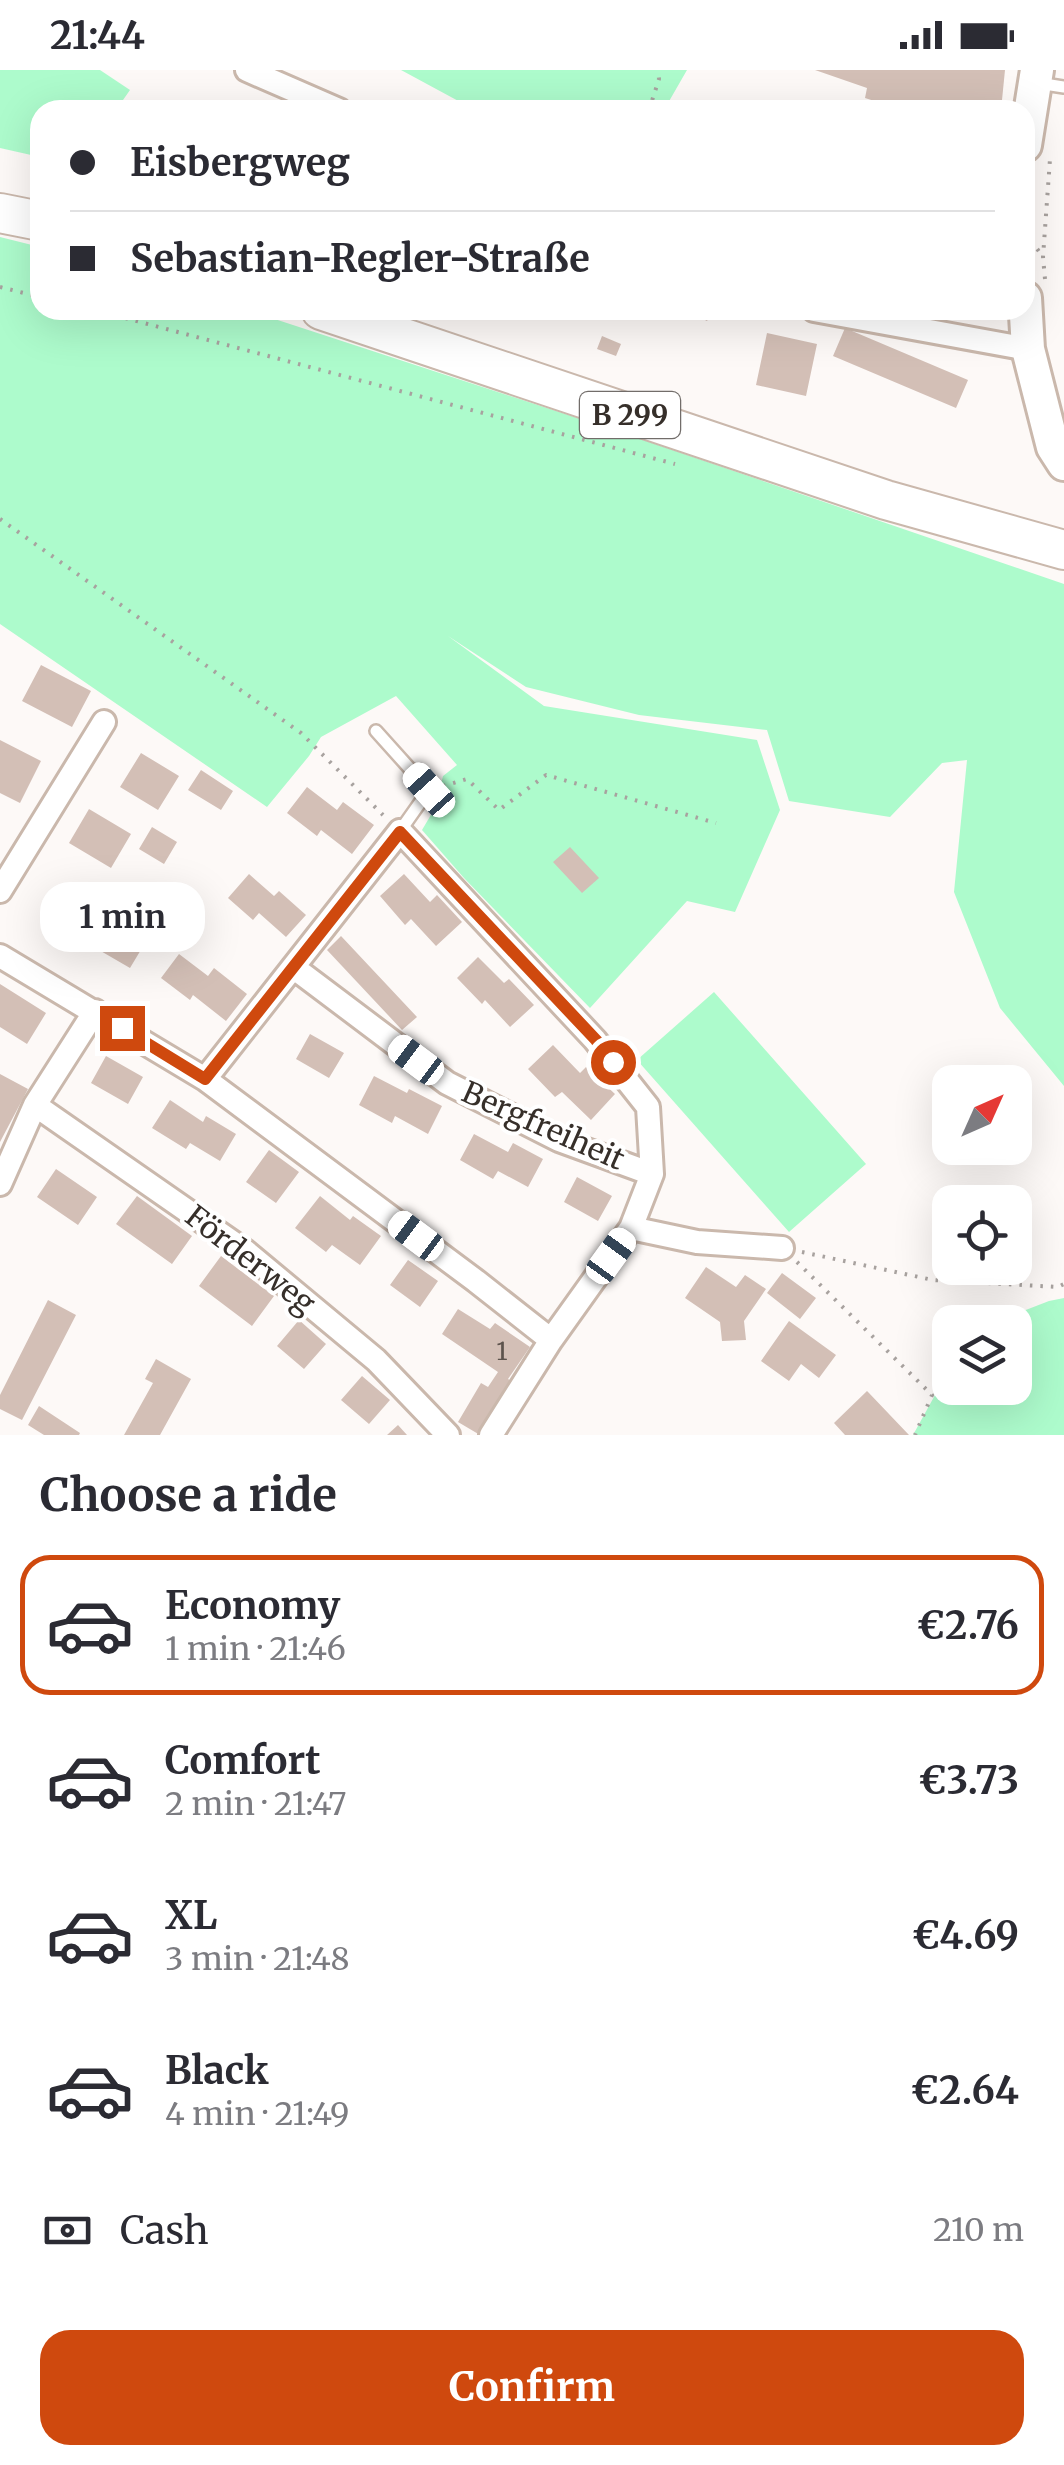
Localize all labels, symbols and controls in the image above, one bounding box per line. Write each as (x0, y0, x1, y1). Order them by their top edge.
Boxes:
text: 21:44 (50, 12, 145, 59)
text: Eisbergweg (130, 139, 350, 186)
text: Sebastian-Regler-Straße (130, 235, 590, 282)
road number: B 299 (580, 392, 680, 438)
car (398, 758, 460, 822)
callout: 1 min (39, 883, 204, 953)
text: 1 min (79, 897, 166, 937)
route end (100, 1006, 145, 1051)
car (383, 1030, 449, 1090)
route start (591, 1040, 636, 1085)
north arrow (932, 1065, 1032, 1165)
map controls (932, 1065, 1032, 1405)
street label: Bergfreiheit (456, 1072, 631, 1178)
button: locate (932, 1185, 1032, 1285)
street label: Förderweg (178, 1197, 323, 1322)
car (383, 1206, 449, 1266)
car (581, 1223, 641, 1289)
button: layers (932, 1305, 1032, 1405)
house number: 1 (496, 1335, 508, 1367)
text: Choose a ride (40, 1467, 337, 1523)
icon: car (45, 1580, 135, 1670)
text: Economy (165, 1582, 340, 1629)
text: €2.76 (916, 1602, 1019, 1649)
text: 1 min · 21:46 (165, 1629, 346, 1669)
icon: car (45, 1735, 135, 1825)
text: Comfort (165, 1737, 321, 1784)
text: €3.73 (918, 1757, 1019, 1804)
text: 2 min · 21:47 (165, 1784, 346, 1824)
icon: car (45, 1890, 135, 1980)
text: XL (165, 1892, 217, 1939)
text: €4.69 (912, 1912, 1019, 1959)
text: 3 min · 21:48 (165, 1939, 350, 1979)
icon: car (45, 2045, 135, 2135)
text: Black (165, 2047, 269, 2094)
text: €2.64 (911, 2067, 1019, 2114)
text: 4 min · 21:49 (165, 2094, 349, 2134)
icon: cash (40, 2203, 95, 2258)
text: Cash (120, 2207, 209, 2254)
text: 210 m (933, 2210, 1024, 2250)
button: Confirm (40, 2330, 1024, 2445)

